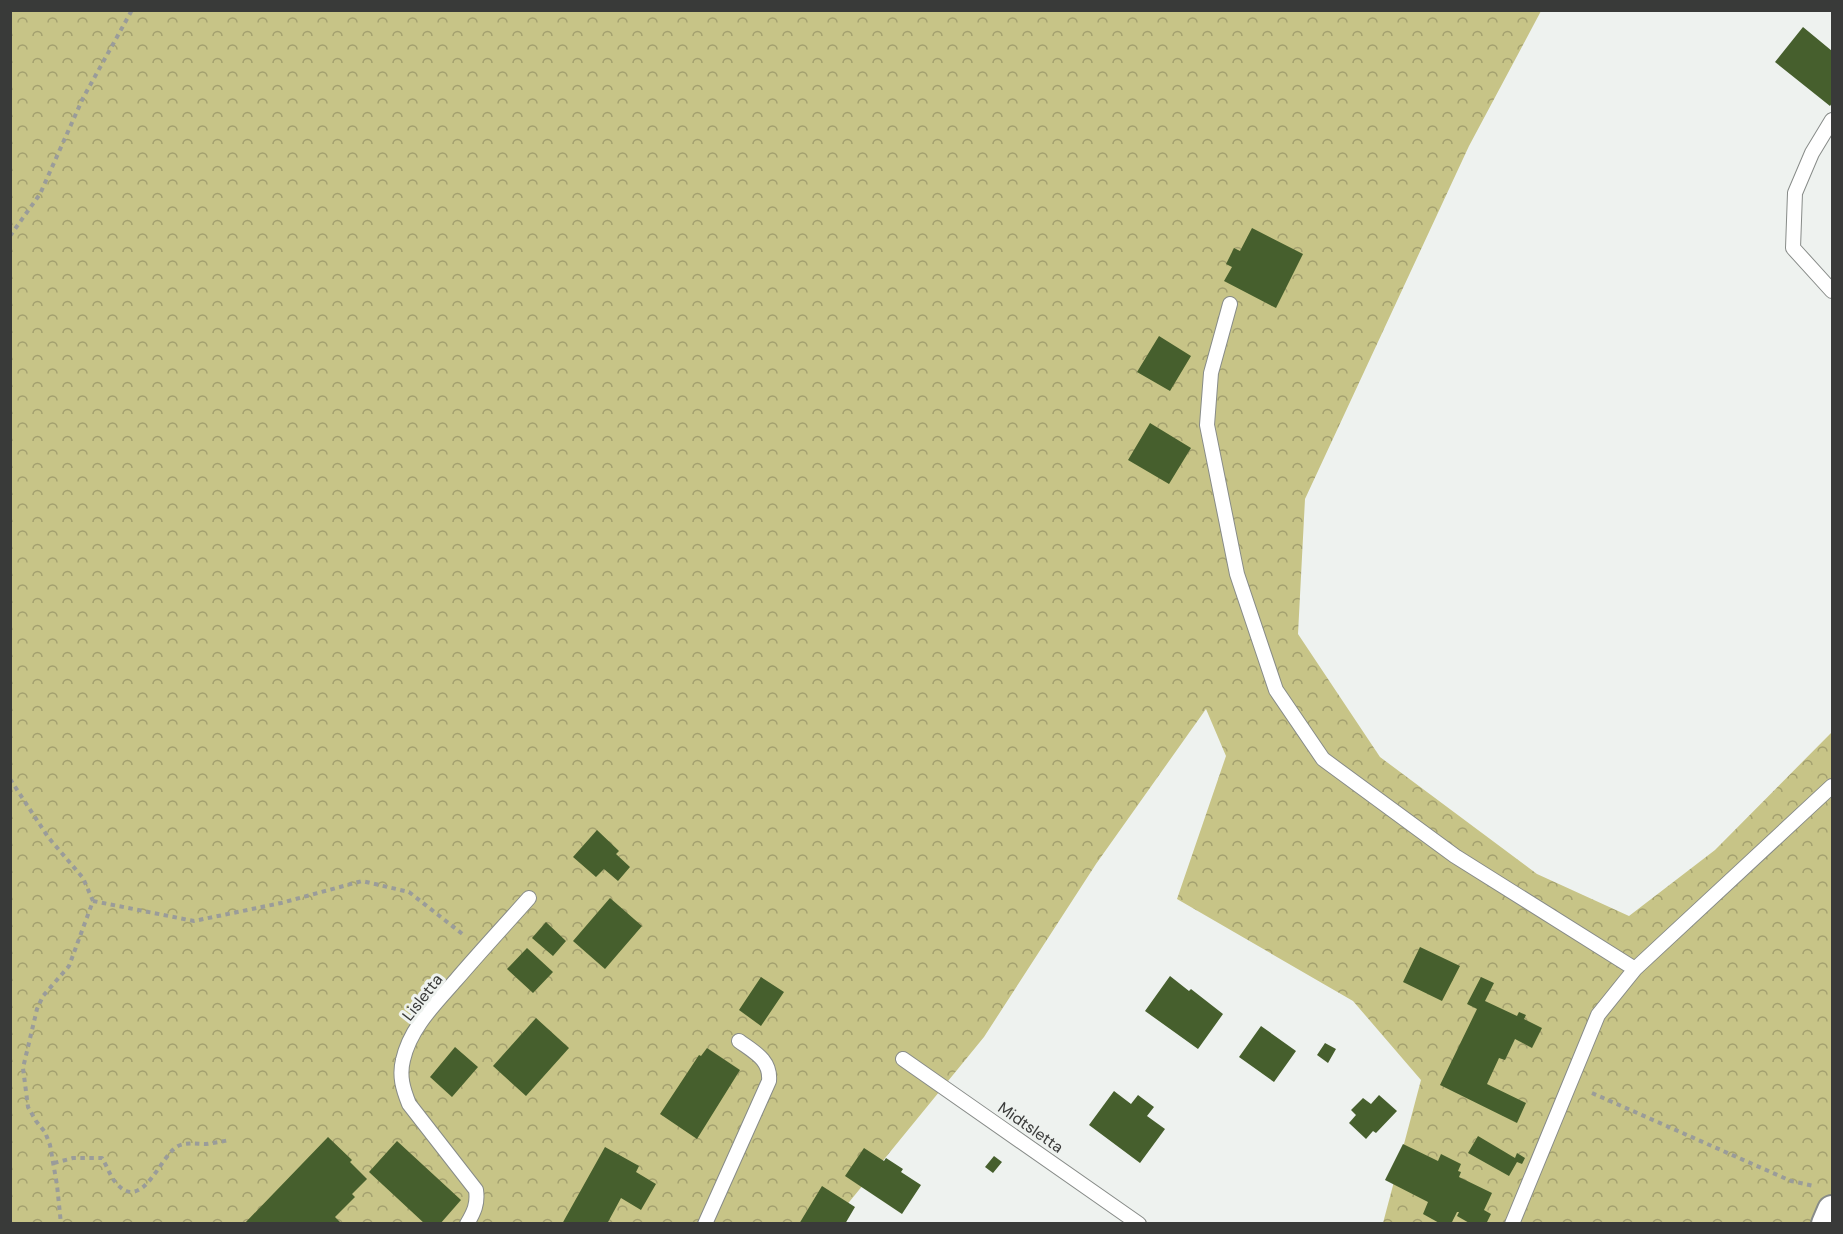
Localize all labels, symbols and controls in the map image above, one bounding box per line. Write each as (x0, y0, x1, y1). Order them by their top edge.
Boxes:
street label: Lisletta (398, 970, 447, 1025)
street label: Midtsletta (994, 1097, 1068, 1158)

